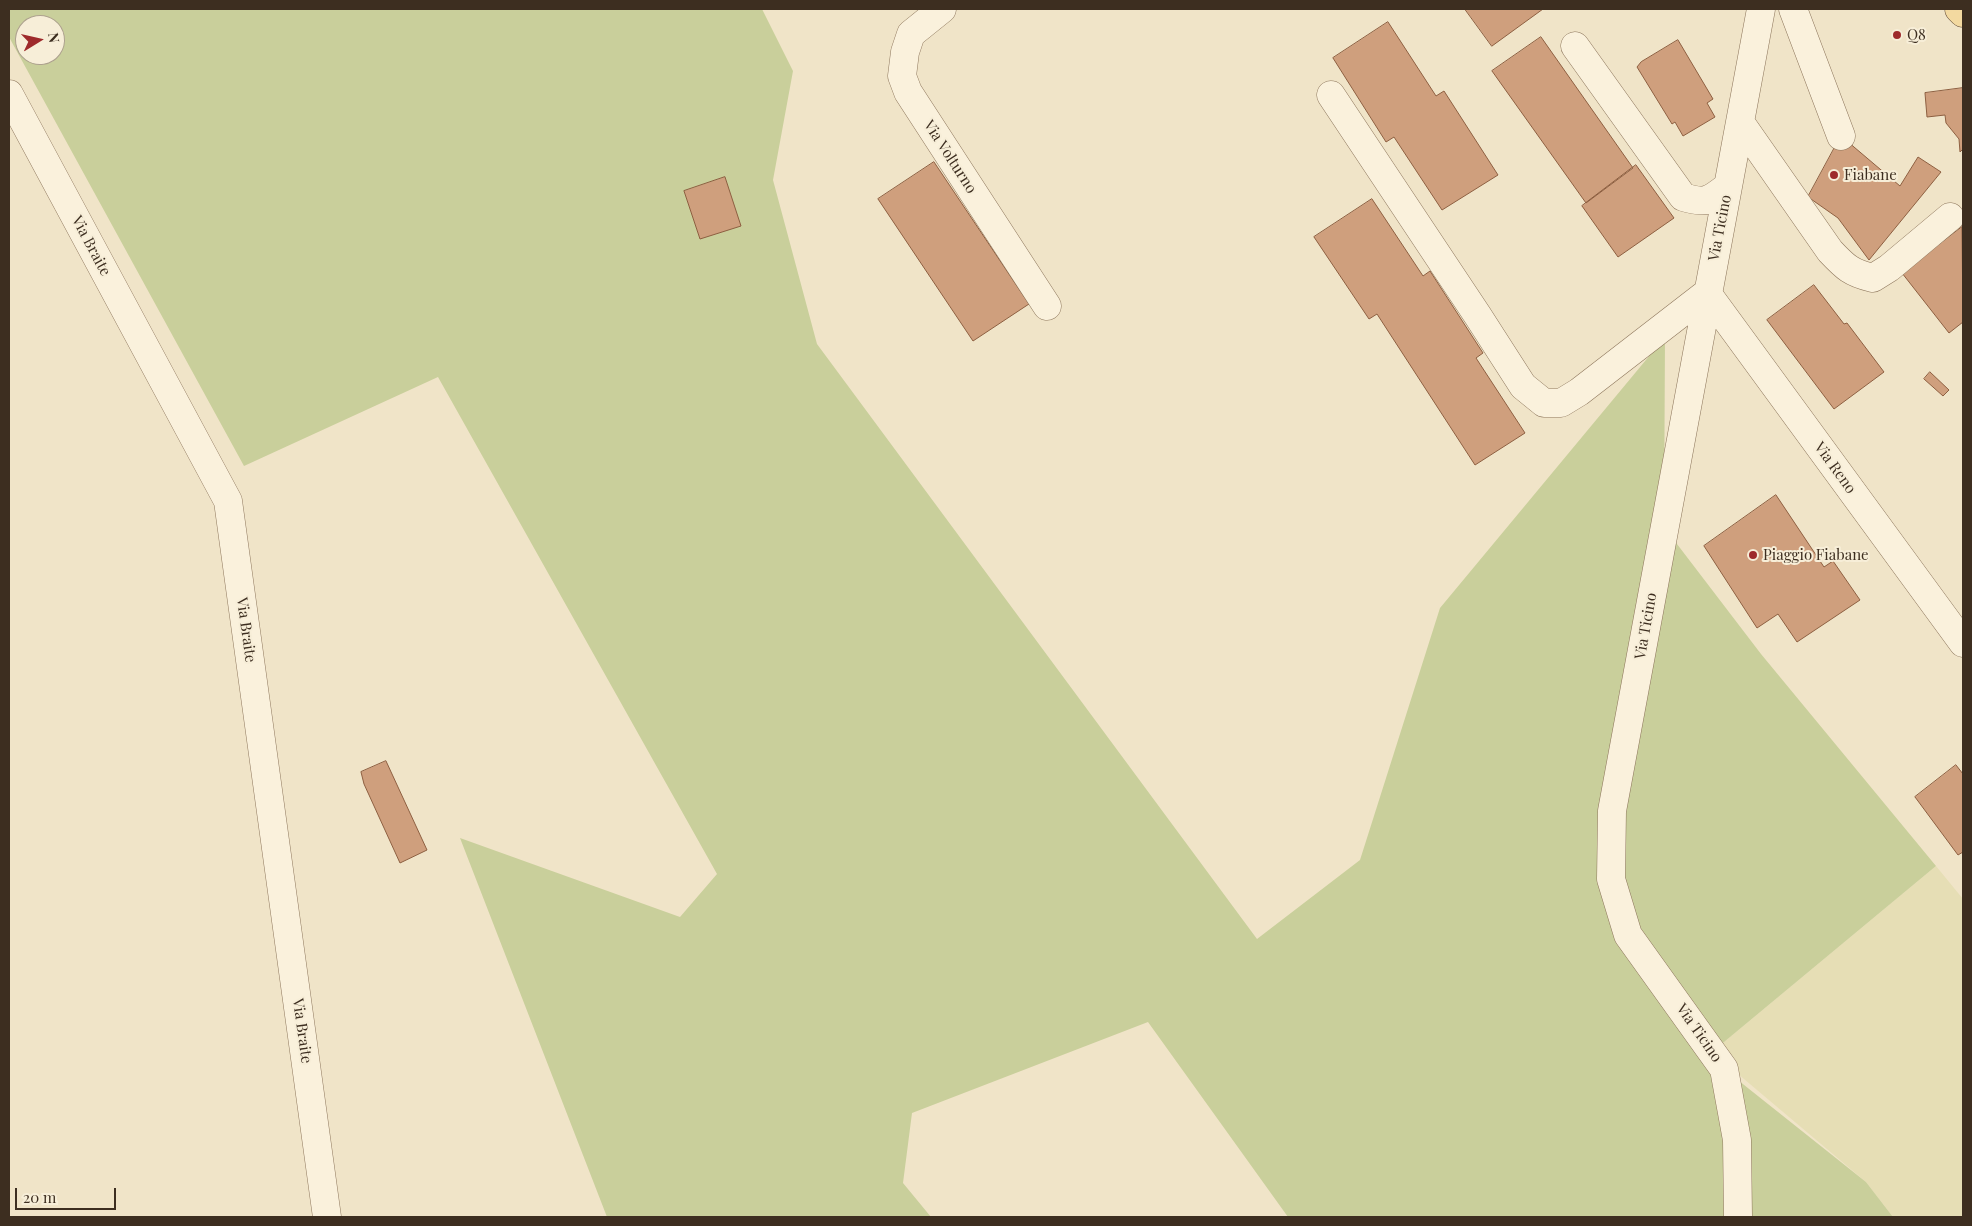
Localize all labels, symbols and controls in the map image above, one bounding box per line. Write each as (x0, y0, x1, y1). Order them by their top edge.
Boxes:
north arrow (15, 15, 65, 65)
place label: Q8 (1907, 26, 1926, 44)
marker: Q8 (1891, 29, 1903, 41)
text: N (44, 31, 64, 44)
street label: Via Volturno (920, 117, 980, 197)
place label: Fiabane (1844, 166, 1897, 184)
marker: Fiabane (1828, 169, 1840, 181)
street label: Via Ticino (1705, 193, 1735, 263)
street label: Via Braite (68, 213, 114, 279)
street label: Via Reno (1810, 439, 1860, 497)
place label: Piaggio Fiabane (1763, 546, 1869, 564)
marker: Piaggio Fiabane (1747, 549, 1759, 561)
street label: Via Ticino (1631, 591, 1661, 661)
street label: Via Braite (233, 596, 259, 664)
street label: Via Braite (289, 997, 315, 1065)
street label: Via Ticino (1672, 1000, 1726, 1066)
scale bar (18, 1178, 119, 1210)
text: 20 m (23, 1187, 56, 1207)

